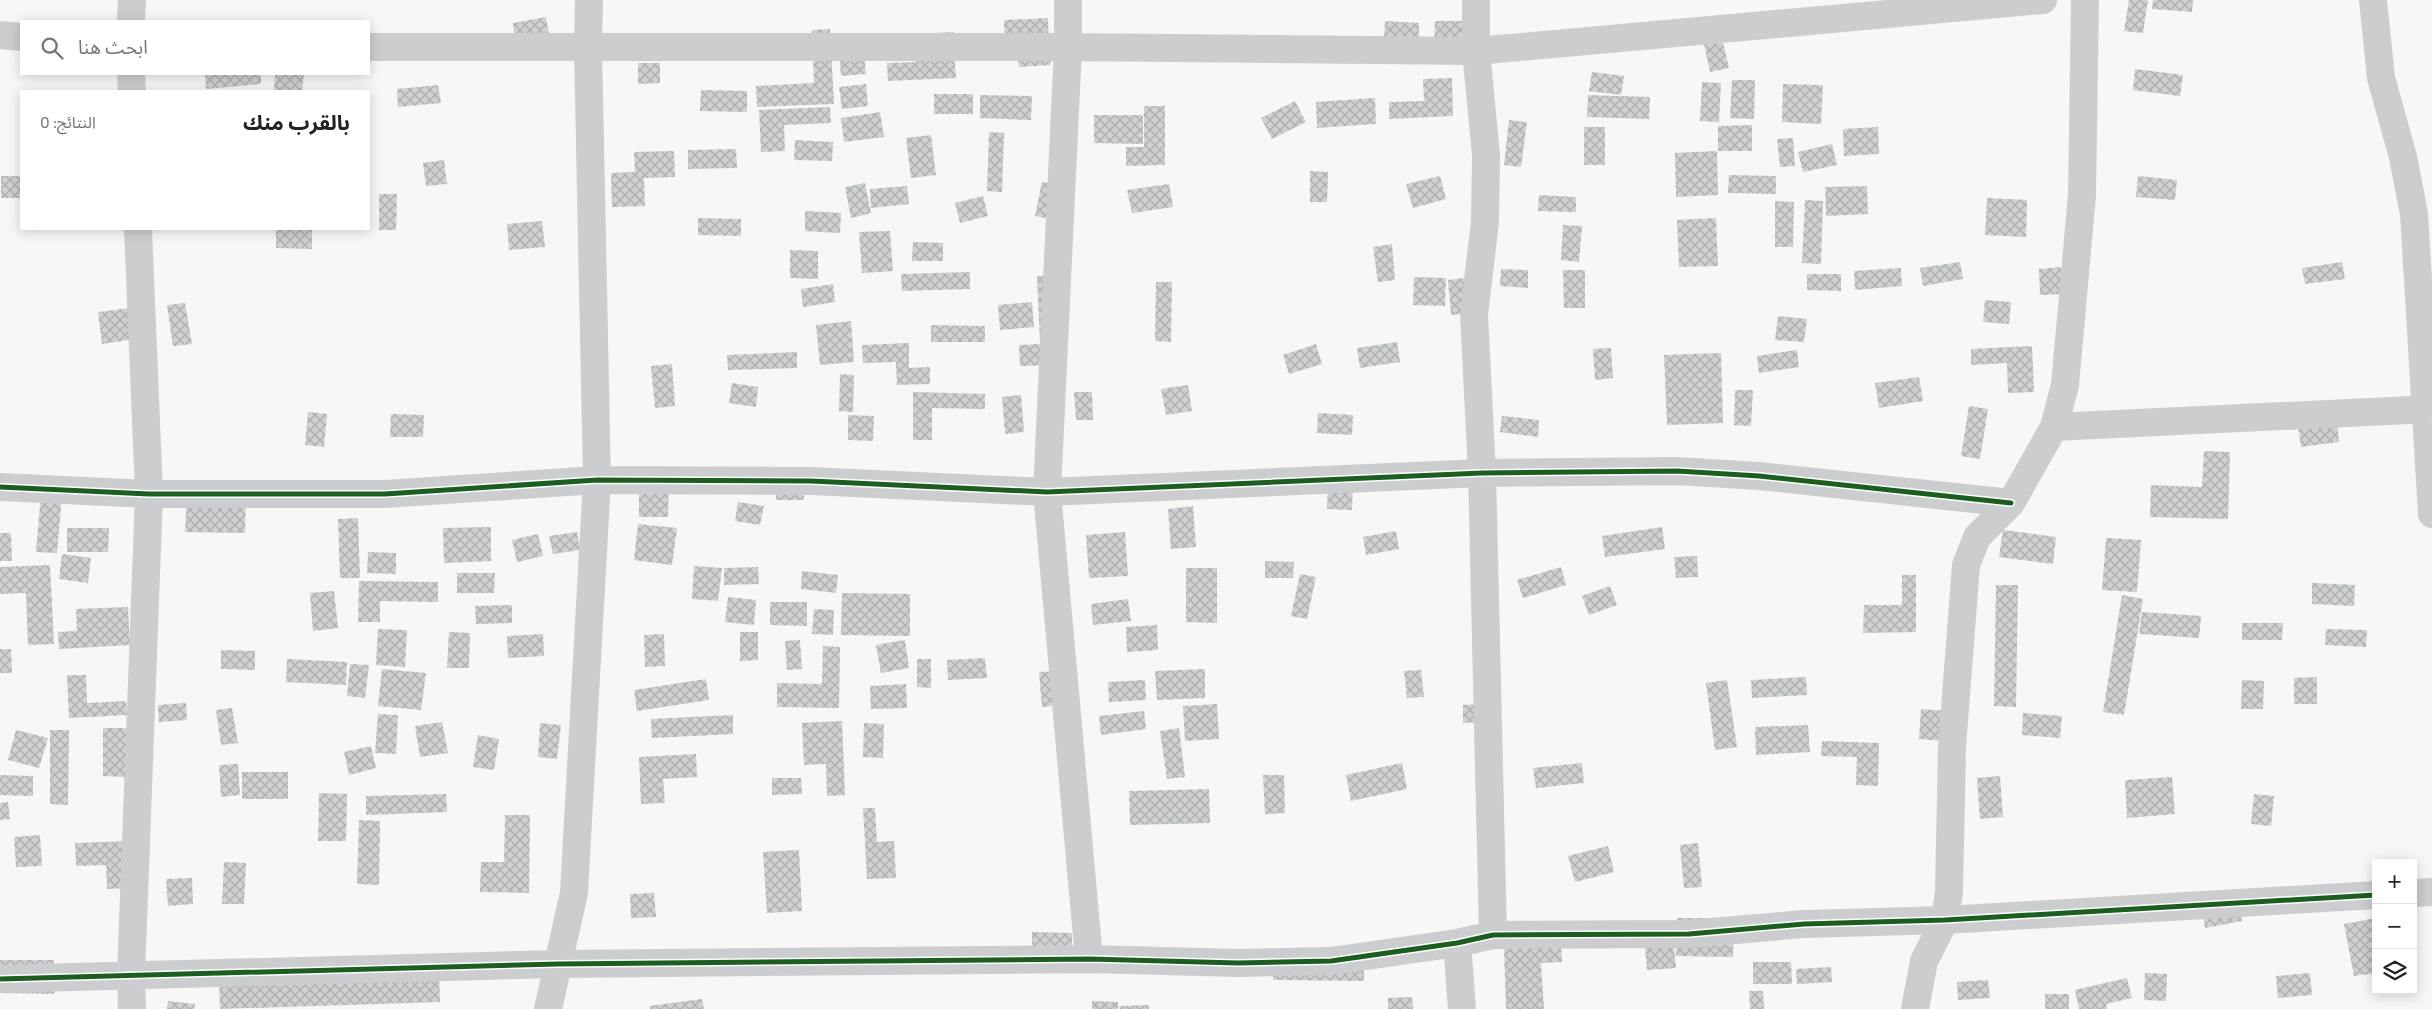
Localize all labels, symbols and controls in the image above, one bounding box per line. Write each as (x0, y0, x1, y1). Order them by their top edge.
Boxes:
search box (20, 20, 370, 75)
icon: search (38, 34, 66, 62)
text: ابحث هنا (78, 35, 148, 58)
text: بالقرب منك (243, 109, 350, 134)
text: النتائج: 0 (40, 112, 96, 131)
map controls (2372, 859, 2417, 994)
button: + (2372, 859, 2417, 904)
button: − (2372, 904, 2417, 949)
button: layers (2372, 949, 2417, 994)

